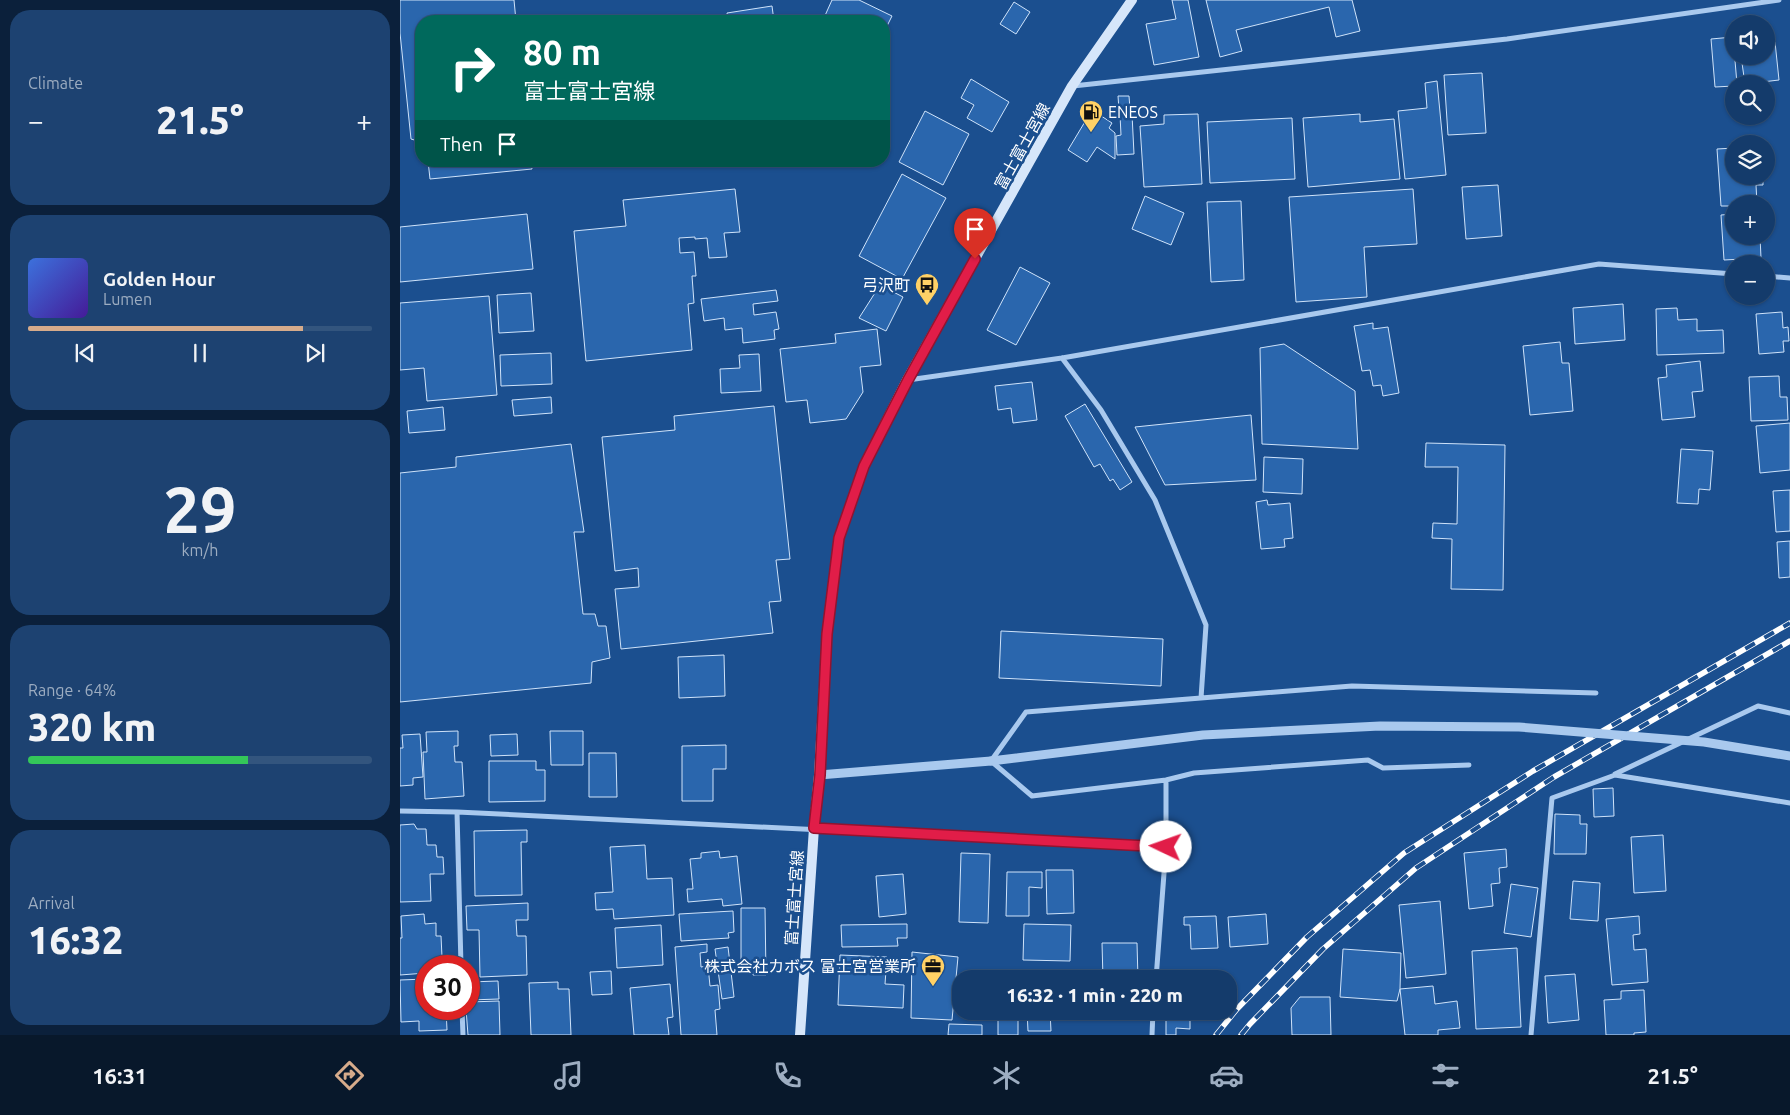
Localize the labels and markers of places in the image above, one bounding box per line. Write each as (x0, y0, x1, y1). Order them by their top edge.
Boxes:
fuel station icon: ENEOS (1078, 99, 1104, 133)
place label: ENEOS (1108, 103, 1158, 121)
pin (954, 208, 996, 259)
bus stop icon: 弓沢町 (914, 272, 940, 306)
place label: 弓沢町 (862, 276, 910, 294)
office icon: 株式会社カボス 富士宮営業所 (920, 953, 946, 987)
place label: 株式会社カボス 富士宮営業所 (704, 957, 916, 975)

